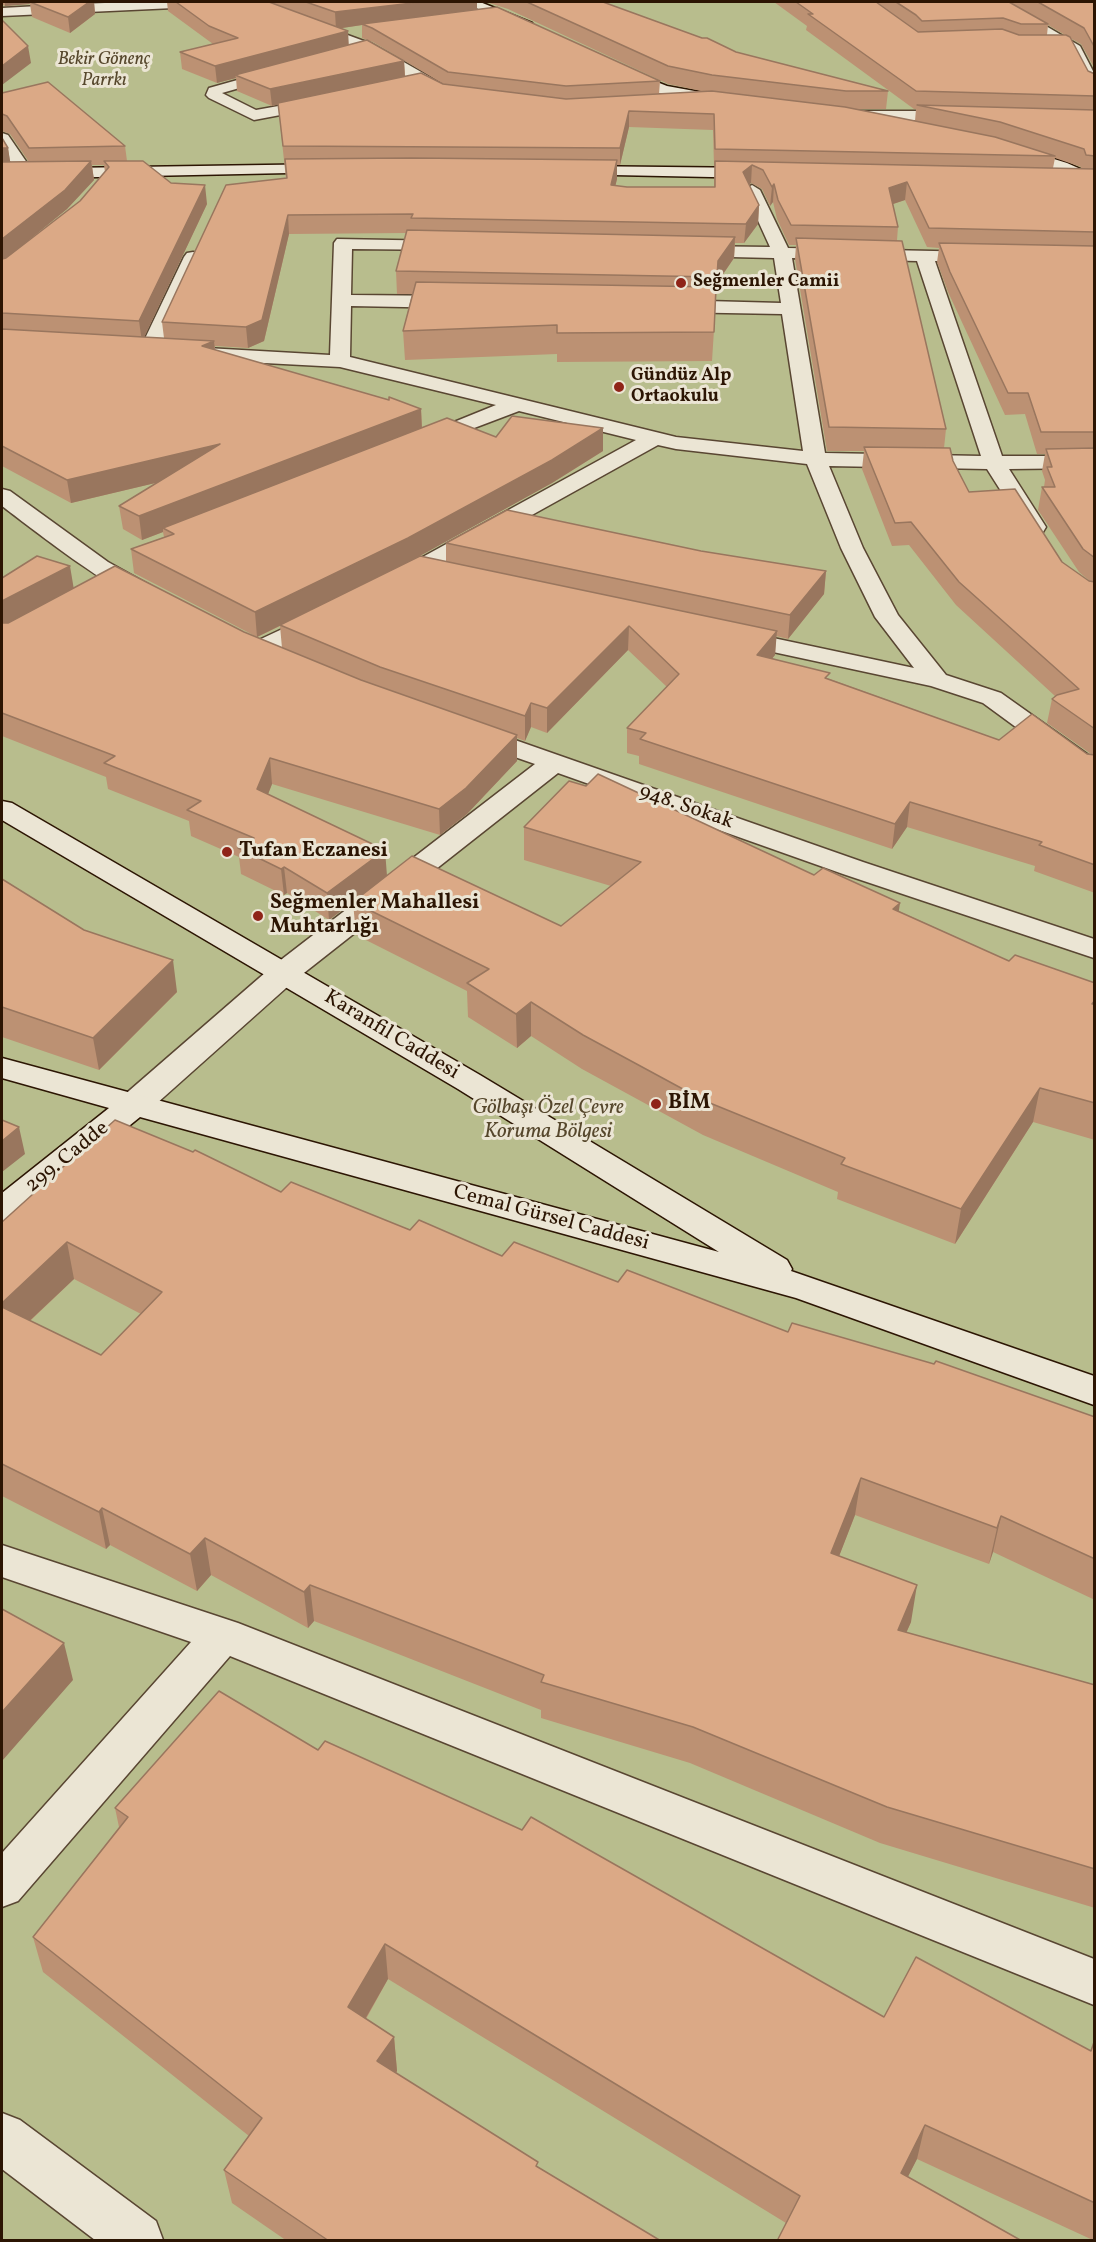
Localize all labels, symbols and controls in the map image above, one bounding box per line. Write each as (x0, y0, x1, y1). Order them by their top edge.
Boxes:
park label: Bekir Gönenç Parrkı (58, 50, 150, 92)
place label: Seğmenler Camii (693, 272, 839, 294)
marker: Seğmenler Camii (674, 276, 688, 290)
place label: Gündüz Alp Ortaokulu (631, 366, 731, 409)
marker: Gündüz Alp Ortaokulu (612, 380, 626, 394)
street label: 948. Sokak (635, 780, 737, 836)
place label: Tufan Eczanesi (239, 839, 388, 865)
marker: Tufan Eczanesi (220, 845, 234, 859)
place label: Seğmenler Mahallesi Muhtarlığı (270, 891, 479, 941)
marker: Seğmenler Mahallesi Muhtarlığı (251, 909, 265, 923)
street label: Karanfil Caddesi (319, 986, 463, 1086)
place label: BİM (668, 1091, 710, 1117)
park label: Gölbaşı Özel Çevre Koruma Bölgesi (472, 1096, 624, 1146)
marker: BİM (649, 1097, 663, 1111)
street label: 299. Cadde (21, 1117, 115, 1199)
street label: Cemal Gürsel Caddesi (450, 1181, 652, 1257)

